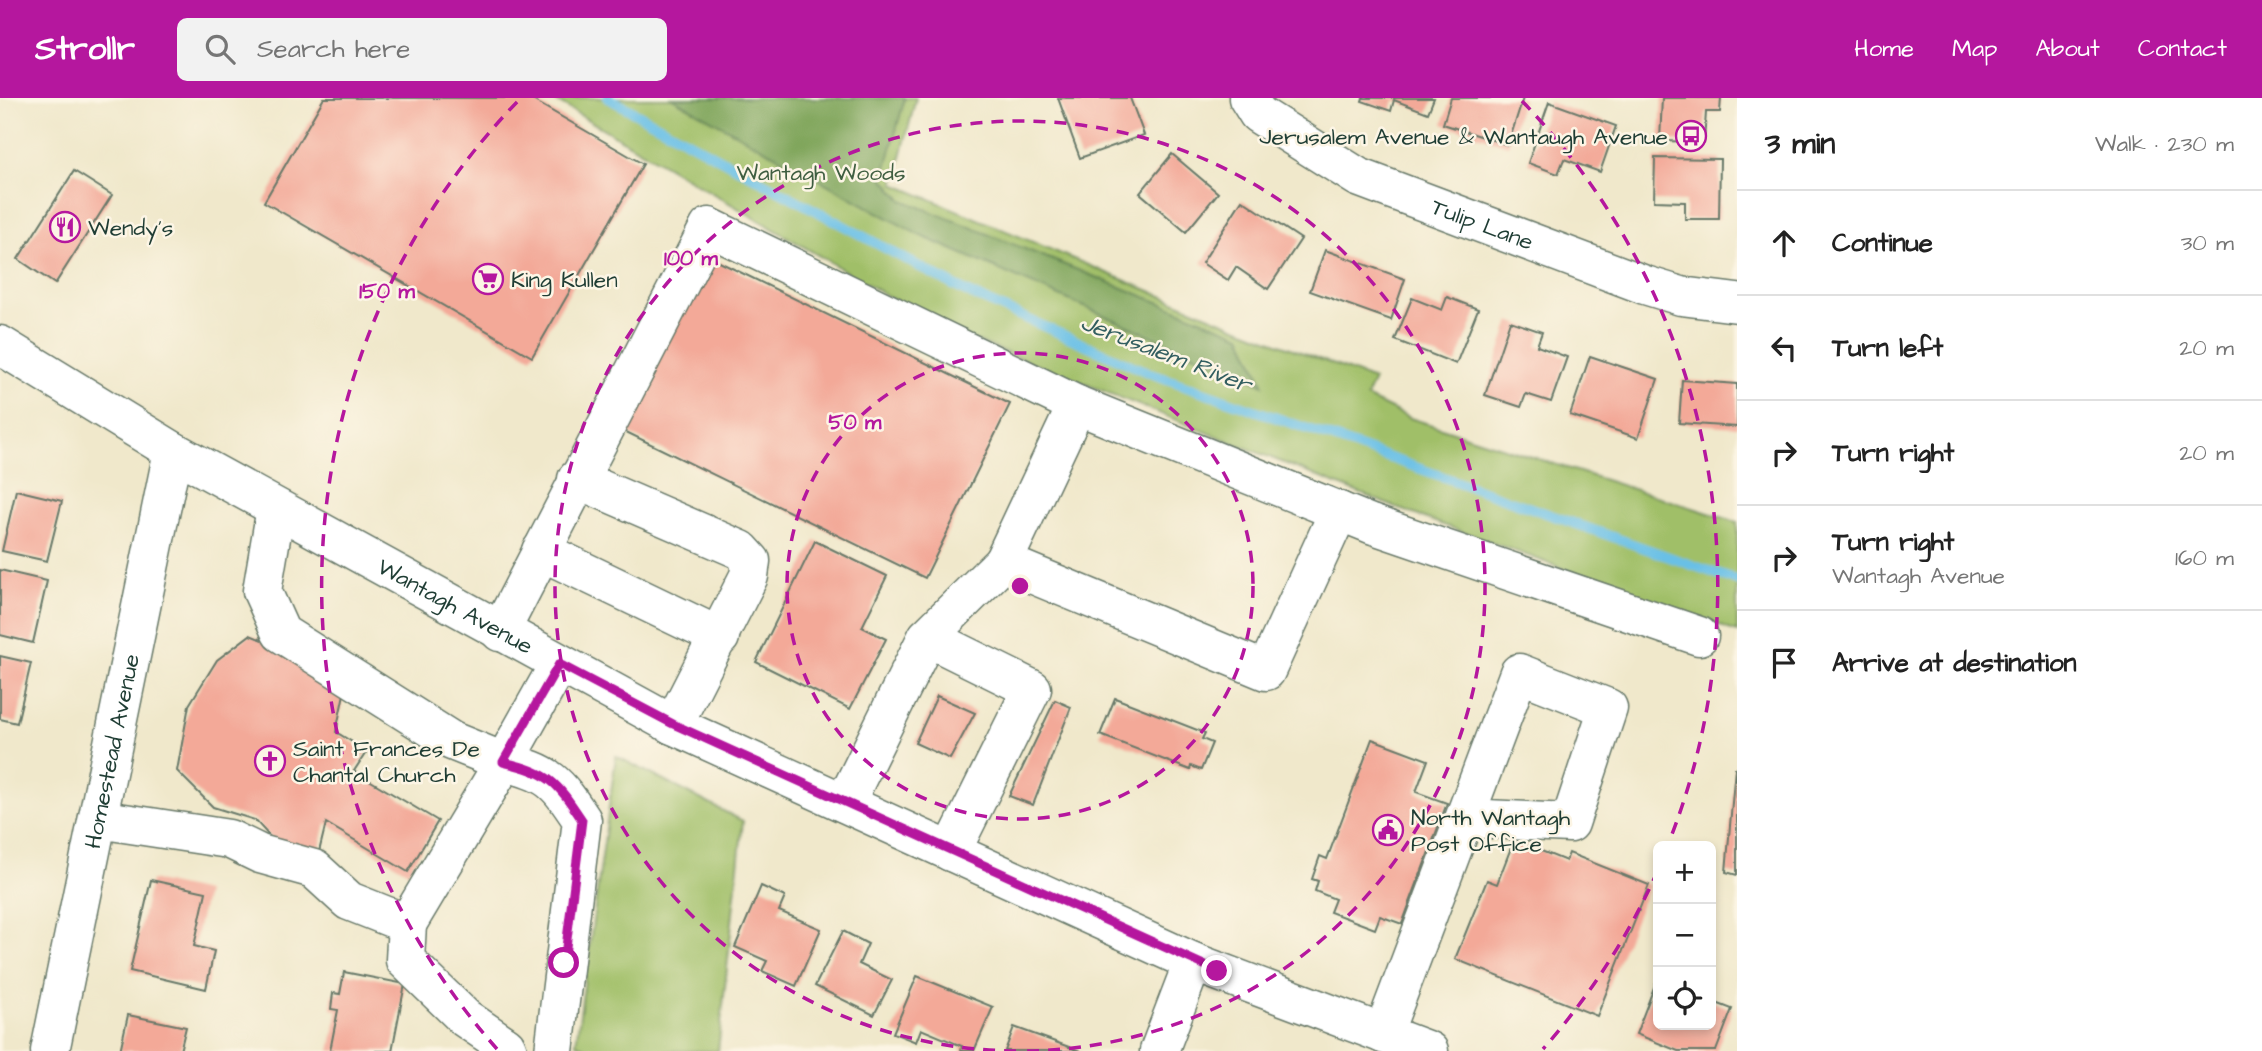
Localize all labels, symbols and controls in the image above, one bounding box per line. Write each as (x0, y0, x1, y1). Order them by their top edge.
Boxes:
search box (177, 18, 667, 81)
text: Strollr (35, 26, 135, 72)
icon: search (201, 30, 239, 68)
text: Search here (257, 31, 410, 67)
text: Home (1854, 32, 1914, 66)
text: Map (1952, 32, 1997, 66)
text: About (2035, 32, 2100, 66)
text: Contact (2138, 32, 2227, 66)
bus stop icon: Jerusalem Avenue & Wantaugh Avenue (1674, 119, 1708, 153)
place label: Jerusalem Avenue & Wantaugh Avenue (1259, 121, 1668, 154)
text: 3 min (1765, 123, 1835, 165)
text: Walk · 230 m (2095, 128, 2234, 160)
park label: Wantagh Woods (736, 157, 906, 190)
street label: Tulip Lane (1426, 191, 1538, 259)
restaurant icon: Wendy's (48, 210, 82, 244)
place label: Wendy's (88, 212, 173, 245)
icon: ahead (1765, 224, 1803, 262)
text: Continue (1832, 225, 1933, 261)
text: 30 m (2181, 227, 2234, 259)
text: 100 m (664, 244, 719, 273)
supermarket icon: King Kullen (471, 262, 505, 296)
place label: King Kullen (511, 264, 618, 297)
text: 150 m (359, 277, 415, 306)
water label: Jerusalem River (1076, 306, 1258, 403)
icon: left (1765, 329, 1803, 367)
text: Turn left (1832, 330, 1943, 366)
text: 20 m (2179, 332, 2234, 364)
text: 50 m (829, 408, 882, 437)
icon: right (1765, 434, 1803, 472)
text: Turn right (1832, 435, 1954, 471)
text: 20 m (2179, 437, 2234, 469)
text: Turn right (1832, 524, 1954, 560)
icon: right (1765, 539, 1803, 577)
text: 160 m (2175, 542, 2234, 574)
street label: Wantagh Avenue (371, 551, 539, 662)
text: Wantagh Avenue (1832, 560, 2005, 592)
centre of rings (1008, 574, 1032, 598)
icon: arrive (1765, 644, 1803, 682)
text: Arrive at destination (1832, 645, 2077, 681)
street label: Homestead Avenue (77, 651, 148, 852)
place label: Saint Frances De Chantal Church (293, 733, 480, 791)
church icon: Saint Frances De Chantal Church (253, 744, 287, 778)
place label: North Wantagh Post Office (1411, 802, 1571, 860)
public building icon: North Wantagh Post Office (1371, 813, 1405, 847)
map controls (1653, 841, 1716, 1030)
button: + (1653, 841, 1716, 904)
button: − (1653, 904, 1716, 967)
route start (548, 947, 579, 978)
route end (1201, 955, 1232, 986)
button: locate (1653, 967, 1716, 1030)

